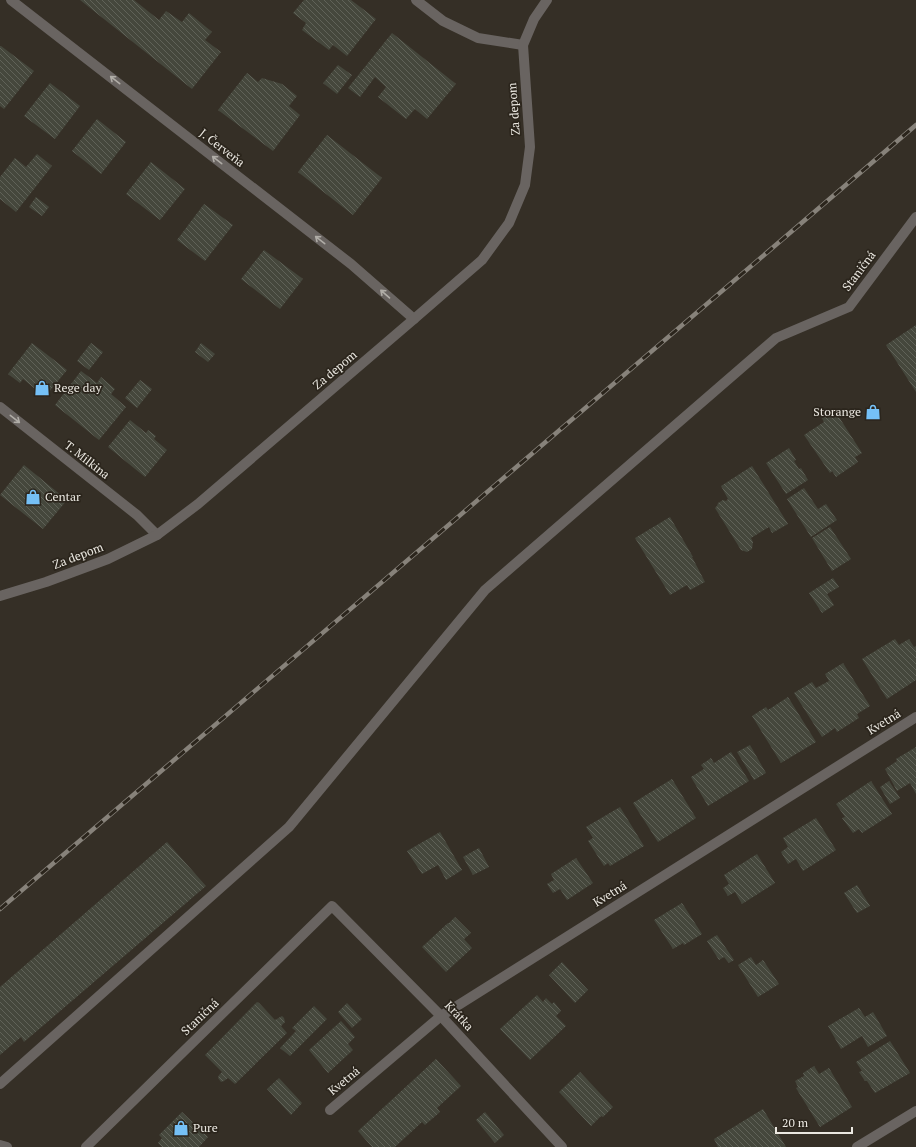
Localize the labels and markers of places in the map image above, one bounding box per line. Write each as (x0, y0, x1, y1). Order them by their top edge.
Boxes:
shop icon: Rege day (33, 379, 51, 397)
place label: Rege day (54, 380, 102, 395)
shop icon: Storange (864, 403, 882, 421)
place label: Storange (813, 404, 861, 419)
shop icon: Centar (24, 488, 42, 506)
place label: Centar (45, 489, 81, 504)
shop icon: Pure (172, 1119, 190, 1137)
place label: Pure (193, 1120, 218, 1135)

